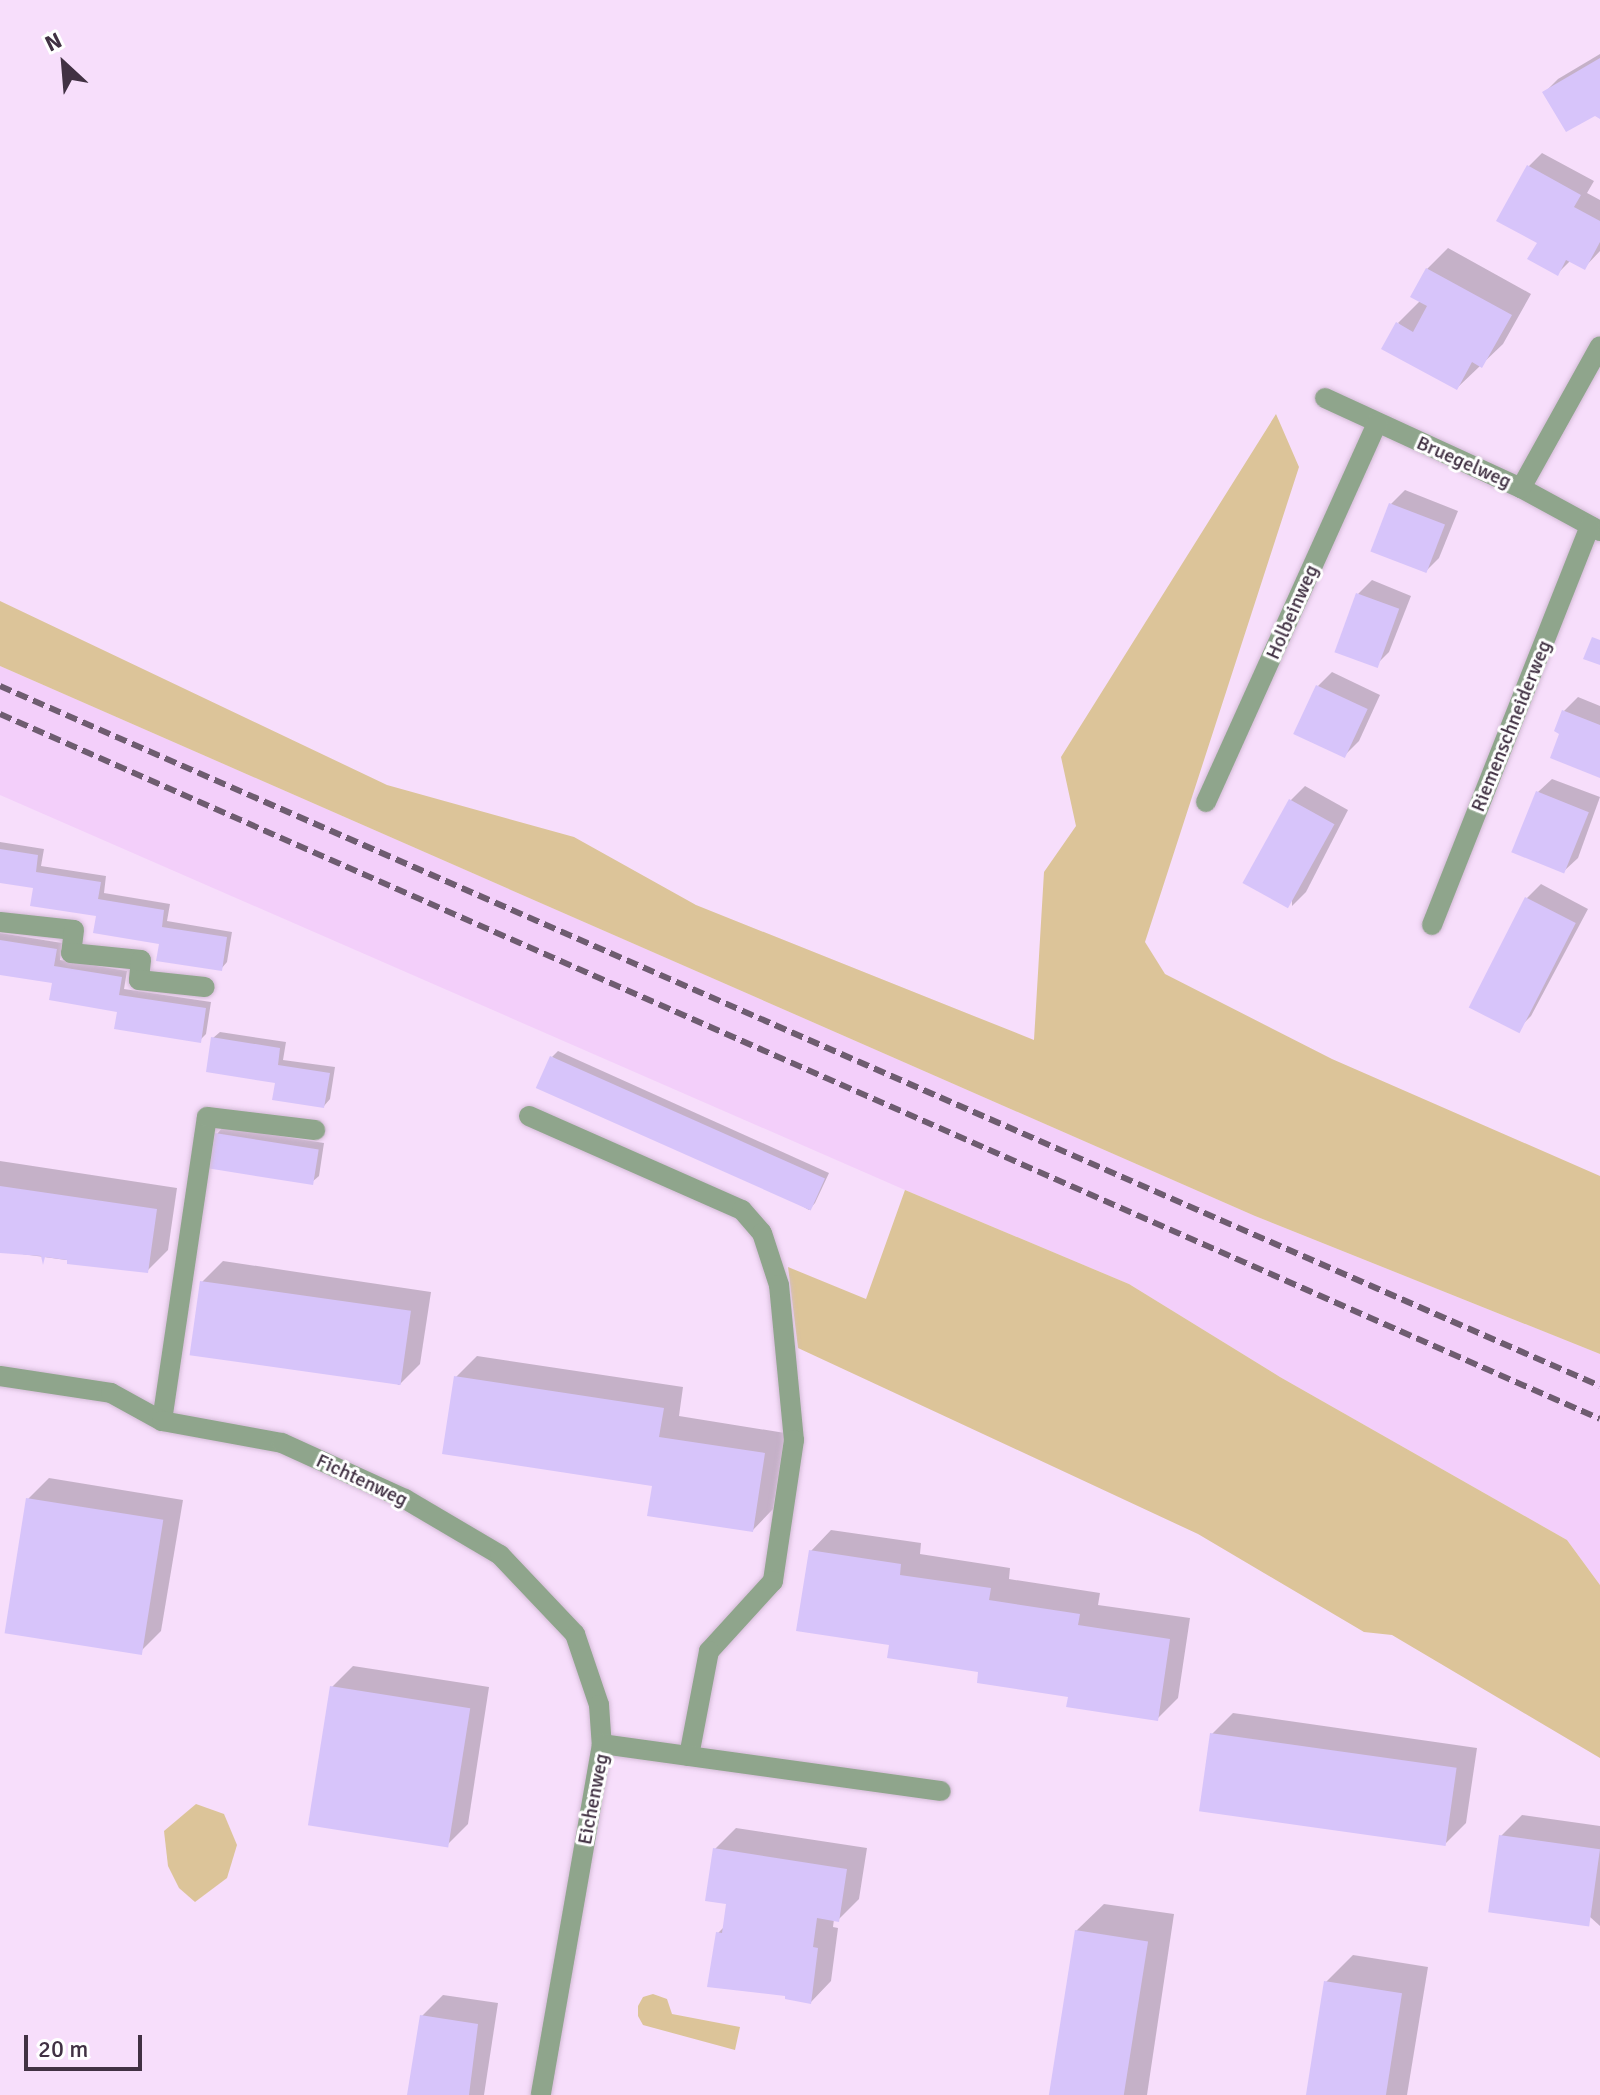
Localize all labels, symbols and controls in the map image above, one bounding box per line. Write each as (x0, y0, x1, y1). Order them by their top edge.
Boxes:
north arrow (24, 24, 104, 104)
text: N (40, 26, 66, 57)
street label: Bruegelweg (1413, 430, 1515, 494)
street label: Holbeinweg (1260, 561, 1324, 663)
street label: Riemenschneiderweg (1466, 637, 1556, 815)
street label: Fichtenweg (312, 1448, 412, 1512)
street label: Eichenweg (572, 1751, 614, 1847)
scale bar (28, 2019, 146, 2069)
text: 20 m (38, 2034, 88, 2064)

